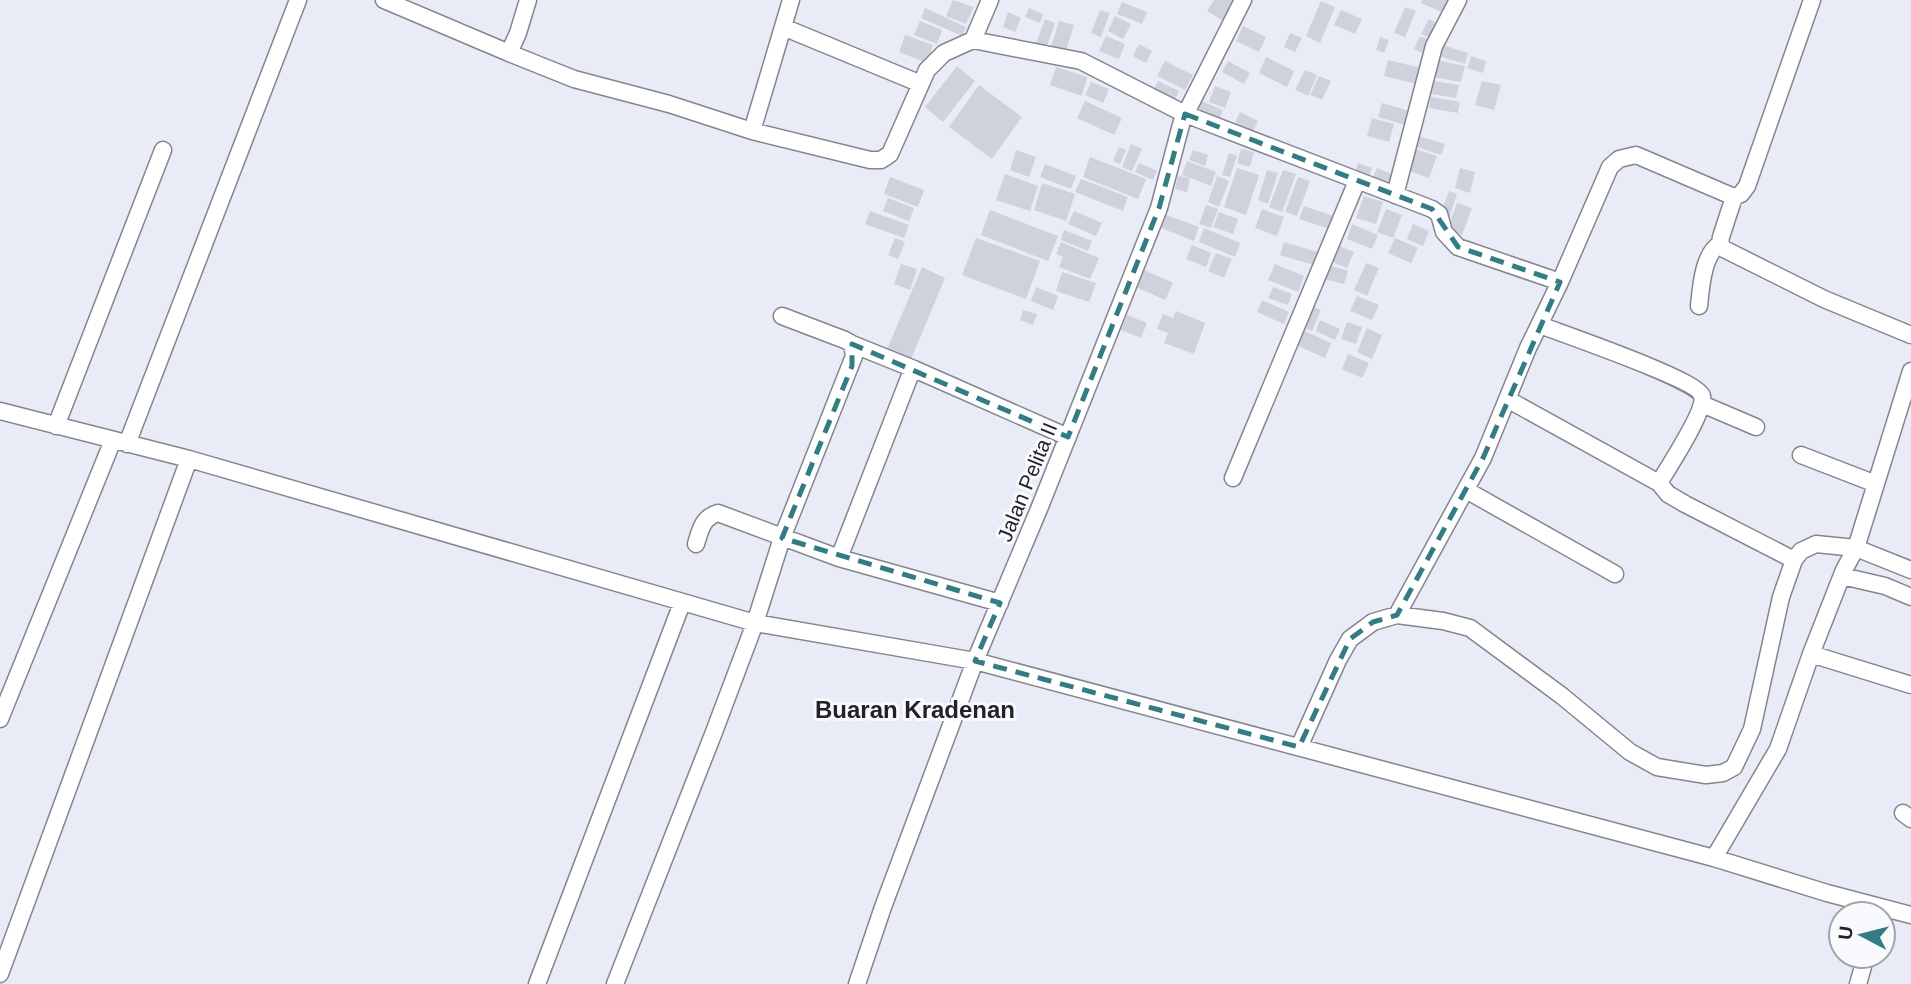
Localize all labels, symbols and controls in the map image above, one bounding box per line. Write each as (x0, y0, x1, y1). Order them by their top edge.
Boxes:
street label: Jalan Pelita II (993, 419, 1061, 545)
district label: Buaran Kradenan (815, 696, 1015, 723)
north arrow (1827, 900, 1897, 970)
text: U (1834, 925, 1857, 941)

